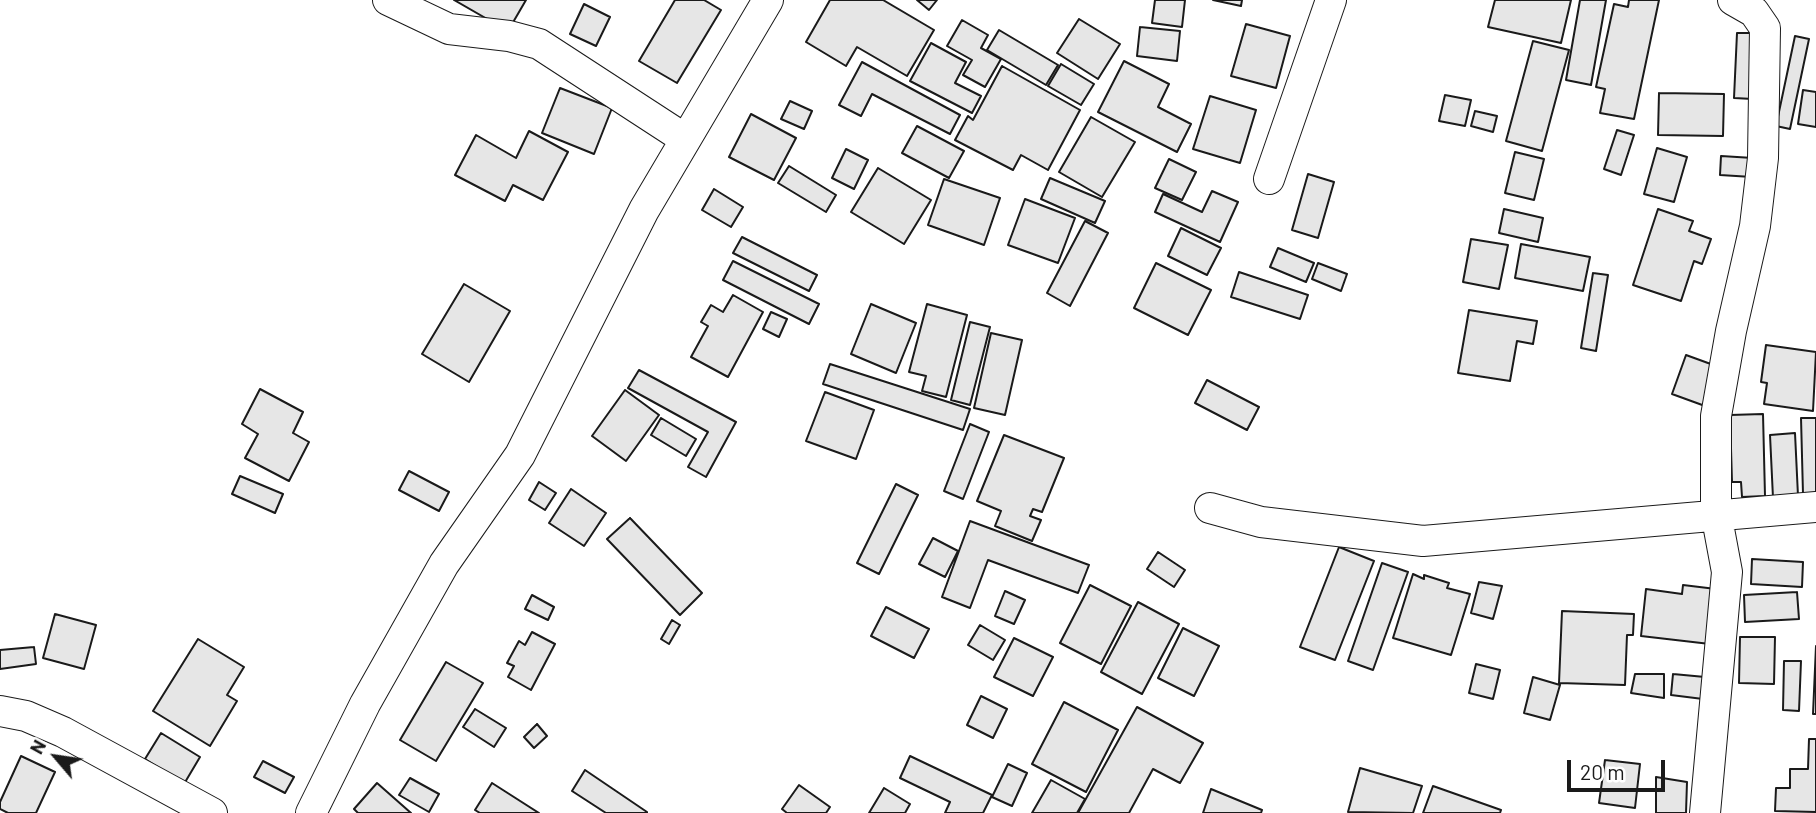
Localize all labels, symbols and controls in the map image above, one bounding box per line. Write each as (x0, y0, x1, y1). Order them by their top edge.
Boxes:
north arrow (21, 722, 91, 792)
text: N (24, 735, 50, 758)
scale bar (1571, 746, 1669, 790)
text: 20 m (1580, 759, 1625, 784)

